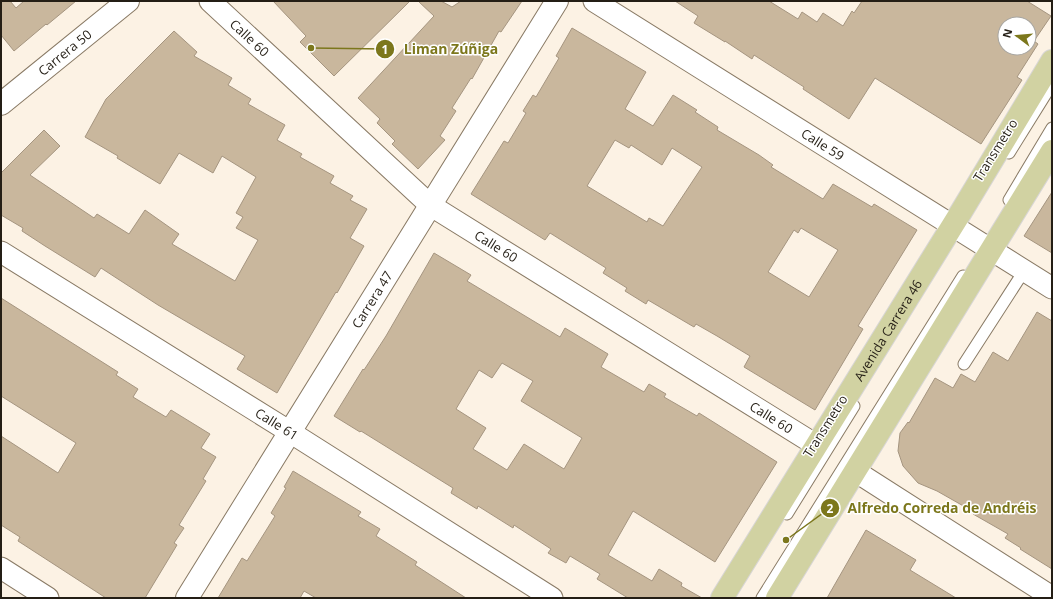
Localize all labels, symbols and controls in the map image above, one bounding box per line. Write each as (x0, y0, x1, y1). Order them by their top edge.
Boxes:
street label: Calle 60 (226, 15, 273, 61)
north arrow (997, 16, 1037, 56)
street label: Carrera 50 (34, 25, 95, 80)
text: N (998, 27, 1015, 39)
callout: Liman Zúñiga (375, 36, 506, 62)
text: Liman Zúñiga (404, 39, 498, 58)
text: 1 (382, 41, 388, 58)
street label: Transmetro (969, 115, 1022, 185)
street label: Calle 59 (798, 124, 848, 165)
street label: Calle 60 (471, 226, 521, 266)
street label: Carrera 47 (347, 268, 396, 332)
street label: Avenida Carrera 46 (850, 276, 926, 384)
street label: Transmetro (799, 391, 852, 461)
street label: Calle 60 (746, 397, 796, 437)
street label: Calle 61 (252, 404, 302, 444)
callout: Alfredo Correda de Andréis (820, 495, 1045, 521)
text: Alfredo Correda de Andréis (847, 498, 1037, 517)
text: 2 (827, 500, 834, 517)

